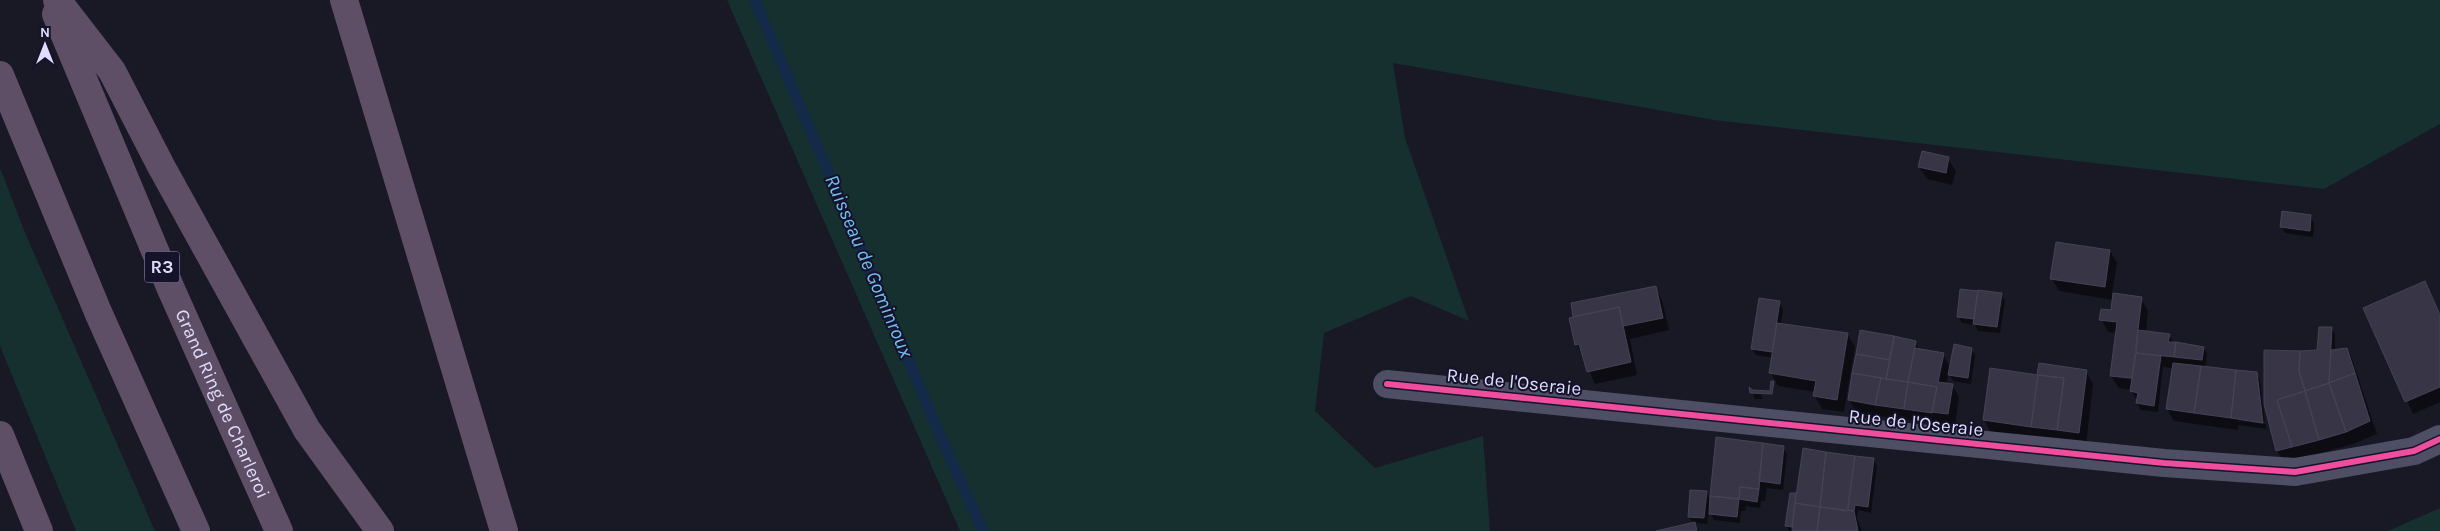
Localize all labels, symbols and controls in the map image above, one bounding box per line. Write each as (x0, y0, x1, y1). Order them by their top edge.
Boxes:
north arrow (20, 20, 70, 70)
text: N (40, 24, 50, 41)
water label: Ruisseau de Gominroux (820, 171, 918, 362)
road number: R3 (144, 252, 180, 282)
street label: Grand Ring de Charleroi (171, 306, 274, 502)
street label: Rue de l'Oseraie (1445, 364, 1583, 400)
street label: Rue de l'Oseraie (1847, 405, 1985, 441)

